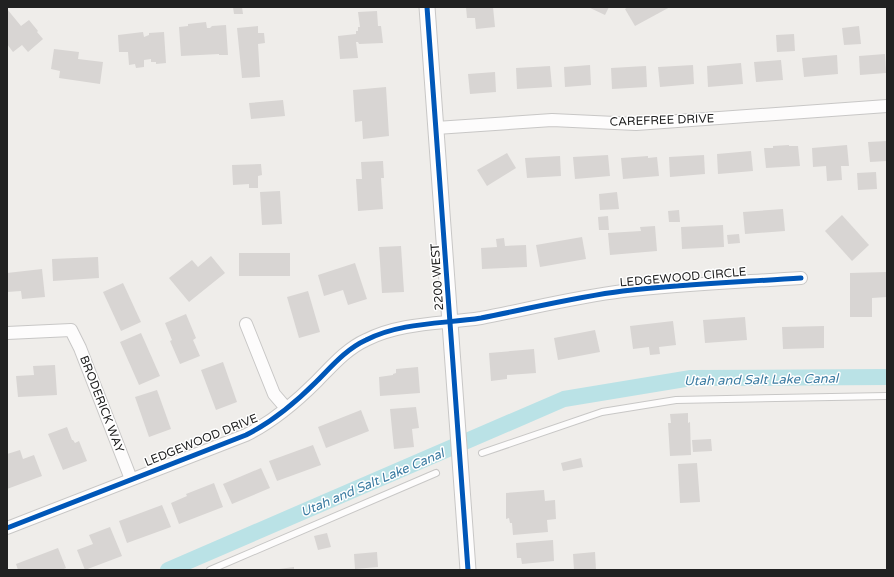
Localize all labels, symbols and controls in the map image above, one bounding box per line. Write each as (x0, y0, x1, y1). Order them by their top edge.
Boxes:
street label: CAREFREE DRIVE (609, 111, 715, 129)
street label: 2200 WEST (428, 242, 446, 311)
street label: LEDGEWOOD CIRCLE (619, 264, 747, 290)
street label: BRODERICK WAY (77, 354, 127, 455)
water label: Utah and Salt Lake Canal (684, 371, 840, 389)
street label: LEDGEWOOD DRIVE (142, 411, 260, 469)
water label: Utah and Salt Lake Canal (298, 445, 448, 520)

